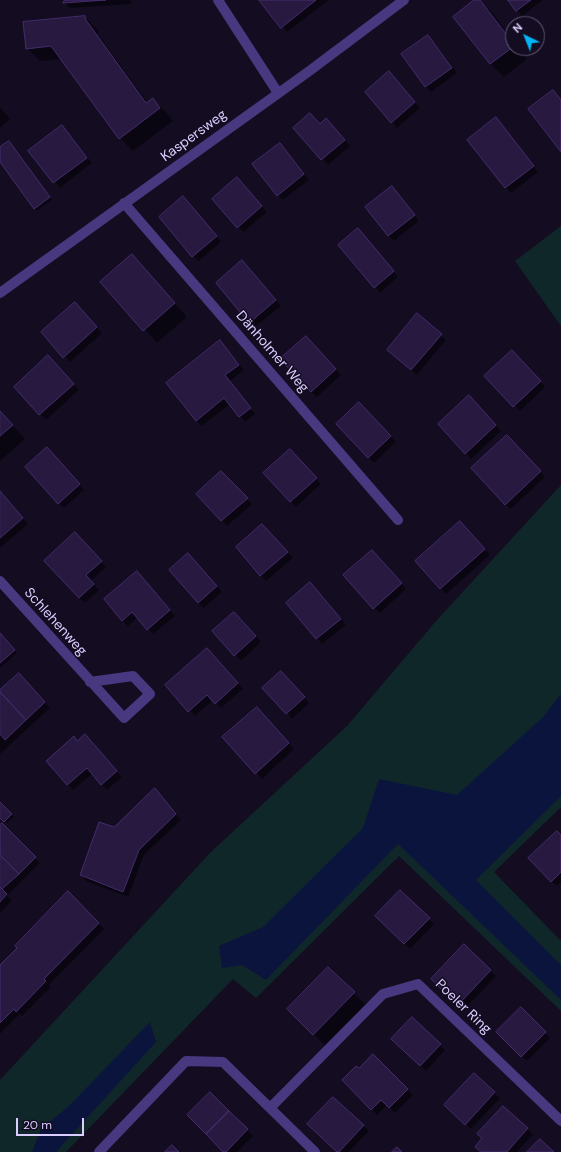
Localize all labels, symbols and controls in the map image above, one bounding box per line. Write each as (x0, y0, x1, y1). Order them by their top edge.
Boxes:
north arrow (505, 16, 545, 56)
text: N (510, 20, 525, 36)
street label: Kaspersweg (158, 106, 230, 166)
street label: Dänholmer Weg (232, 308, 312, 396)
street label: Schlehenweg (20, 585, 90, 659)
street label: Poeler Ring (431, 976, 495, 1038)
scale bar (18, 1110, 86, 1136)
text: 20 m (23, 1117, 52, 1133)

